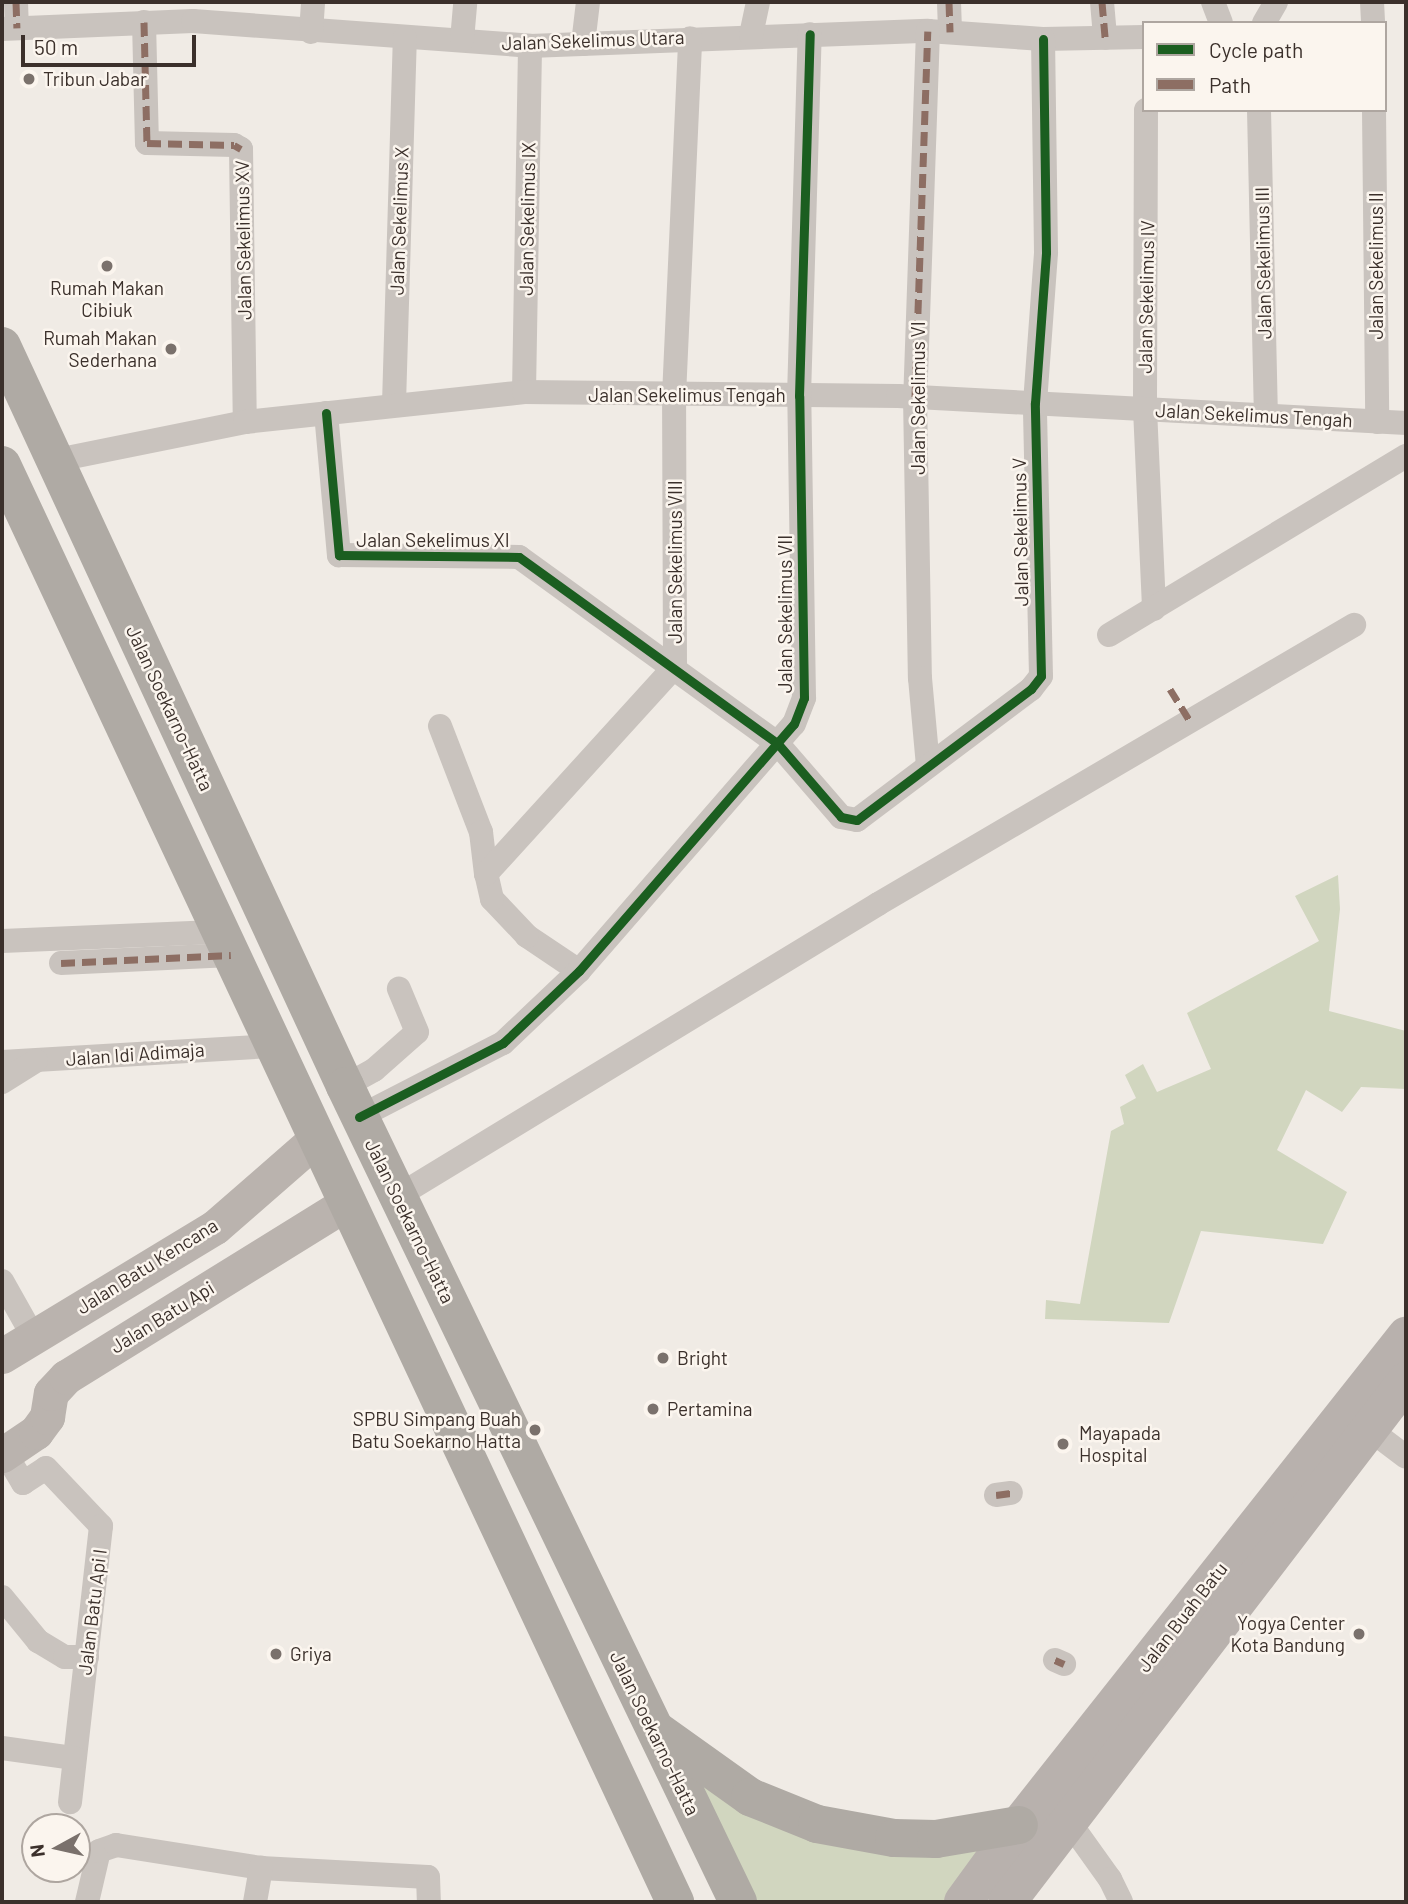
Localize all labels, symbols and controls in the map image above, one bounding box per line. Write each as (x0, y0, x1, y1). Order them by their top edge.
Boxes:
scale bar (24, 21, 200, 65)
legend (1142, 21, 1387, 112)
street label: Jalan Sekelimus Utara (501, 25, 685, 55)
text: 50 m (34, 34, 78, 59)
text: Cycle path (1209, 37, 1303, 62)
place label: Tribun Jabar (43, 68, 147, 90)
marker: Tribun Jabar (21, 71, 37, 87)
text: Path (1209, 72, 1251, 97)
street label: Jalan Sekelimus IX (514, 142, 540, 296)
street label: Jalan Sekelimus X (385, 146, 413, 296)
street label: Jalan Sekelimus XV (230, 160, 256, 320)
street label: Jalan Sekelimus III (1250, 187, 1276, 339)
street label: Jalan Sekelimus II (1365, 192, 1387, 340)
street label: Jalan Sekelimus IV (1133, 220, 1159, 374)
marker: Rumah Makan Cibiuk (99, 258, 115, 274)
place label: Rumah Makan Cibiuk (50, 277, 164, 321)
street label: Jalan Sekelimus VI (907, 321, 929, 475)
place label: Rumah Makan Sederhana (43, 327, 157, 371)
marker: Rumah Makan Sederhana (163, 341, 179, 357)
street label: Jalan Sekelimus Tengah (588, 384, 786, 406)
street label: Jalan Sekelimus Tengah (1155, 398, 1353, 432)
street label: Jalan Sekelimus V (1007, 458, 1033, 606)
street label: Jalan Sekelimus VIII (664, 480, 686, 644)
street label: Jalan Sekelimus XI (356, 529, 510, 551)
street label: Jalan Sekelimus VII (774, 535, 796, 693)
street label: Jalan Soekarno-Hatta (122, 622, 218, 794)
street label: Jalan Idi Adimaja (65, 1038, 205, 1070)
street label: Jalan Soekarno-Hatta (360, 1135, 460, 1307)
street label: Jalan Batu Kencana (72, 1213, 222, 1319)
street label: Jalan Batu Api (106, 1276, 218, 1358)
place label: Bright (677, 1347, 728, 1369)
marker: Bright (655, 1350, 671, 1366)
place label: Pertamina (667, 1398, 752, 1420)
marker: Pertamina (645, 1401, 661, 1417)
place label: SPBU Simpang Buah Batu Soekarno Hatta (351, 1408, 521, 1452)
marker: SPBU Simpang Buah Batu Soekarno Hatta (527, 1422, 543, 1438)
place label: Mayapada Hospital (1079, 1422, 1161, 1466)
marker: Mayapada Hospital (1053, 1434, 1073, 1454)
street label: Jalan Batu Api I (73, 1548, 111, 1676)
street label: Jalan Buah Batu (1132, 1558, 1232, 1676)
place label: Yogya Center Kota Bandung (1230, 1612, 1345, 1656)
marker: Yogya Center Kota Bandung (1351, 1626, 1367, 1642)
place label: Griya (290, 1643, 332, 1665)
marker: Griya (268, 1646, 284, 1662)
street label: Jalan Soekarno-Hatta (605, 1647, 705, 1819)
north arrow (21, 1813, 91, 1883)
text: N (24, 1843, 49, 1859)

